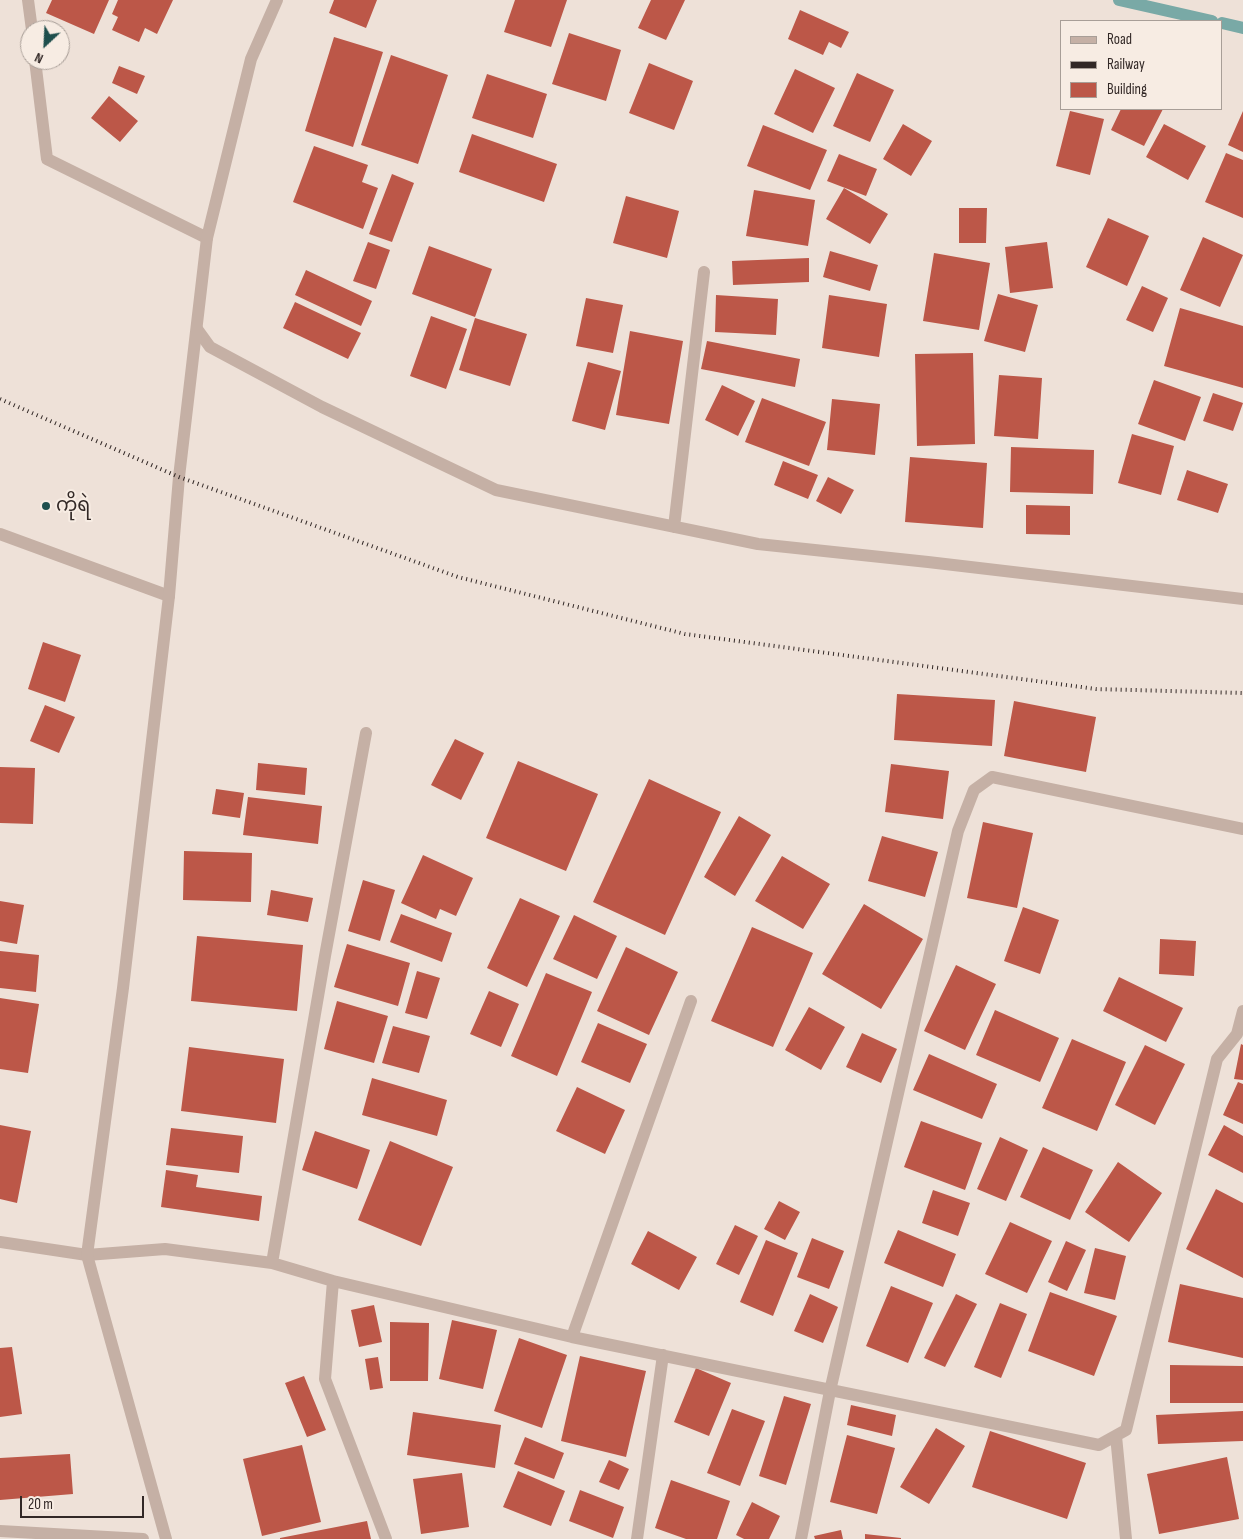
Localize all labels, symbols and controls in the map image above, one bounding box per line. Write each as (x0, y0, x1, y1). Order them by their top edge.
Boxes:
north arrow (20, 20, 70, 70)
legend (1060, 20, 1223, 110)
text: Road (1107, 30, 1132, 49)
text: N (32, 49, 46, 67)
text: Railway (1107, 55, 1145, 74)
text: Building (1107, 80, 1147, 99)
place label: ကိုရဲ (56, 495, 90, 517)
marker: ကိုရဲ (40, 500, 52, 512)
scale bar (22, 1486, 146, 1518)
text: 20 m (28, 1495, 53, 1514)

